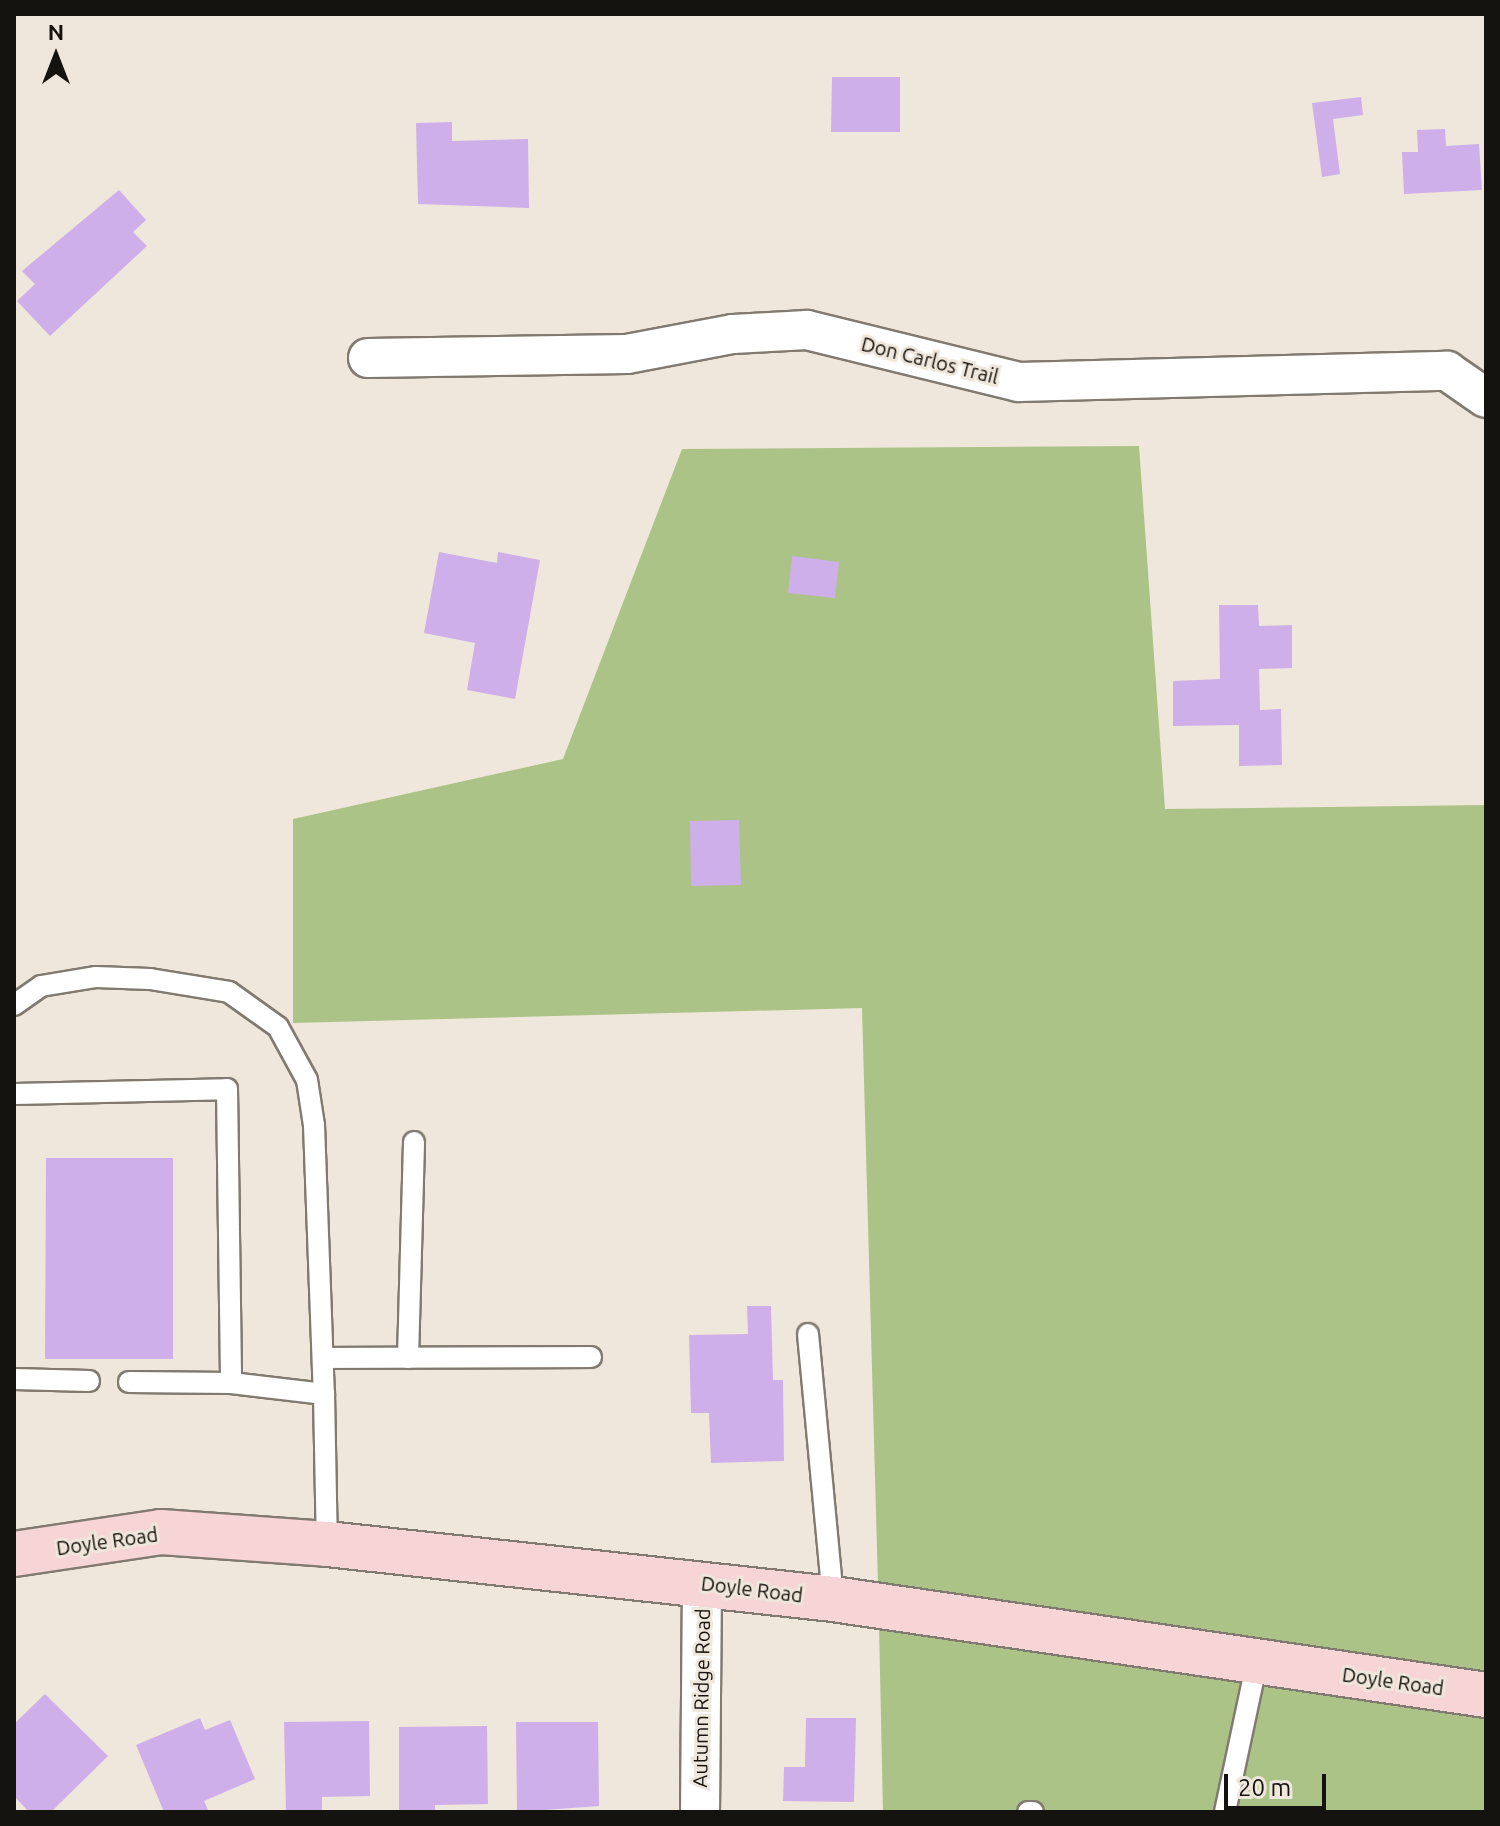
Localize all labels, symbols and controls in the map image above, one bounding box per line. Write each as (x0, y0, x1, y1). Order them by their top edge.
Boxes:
north arrow (16, 16, 96, 96)
text: N (48, 19, 64, 44)
street label: Don Carlos Trail (859, 331, 1001, 389)
street label: Doyle Road (55, 1522, 159, 1560)
street label: Doyle Road (700, 1571, 804, 1607)
street label: Autumn Ridge Road (687, 1608, 715, 1788)
street label: Doyle Road (1341, 1662, 1445, 1700)
scale bar (1228, 1758, 1330, 1808)
text: 20 m (1238, 1774, 1291, 1801)

